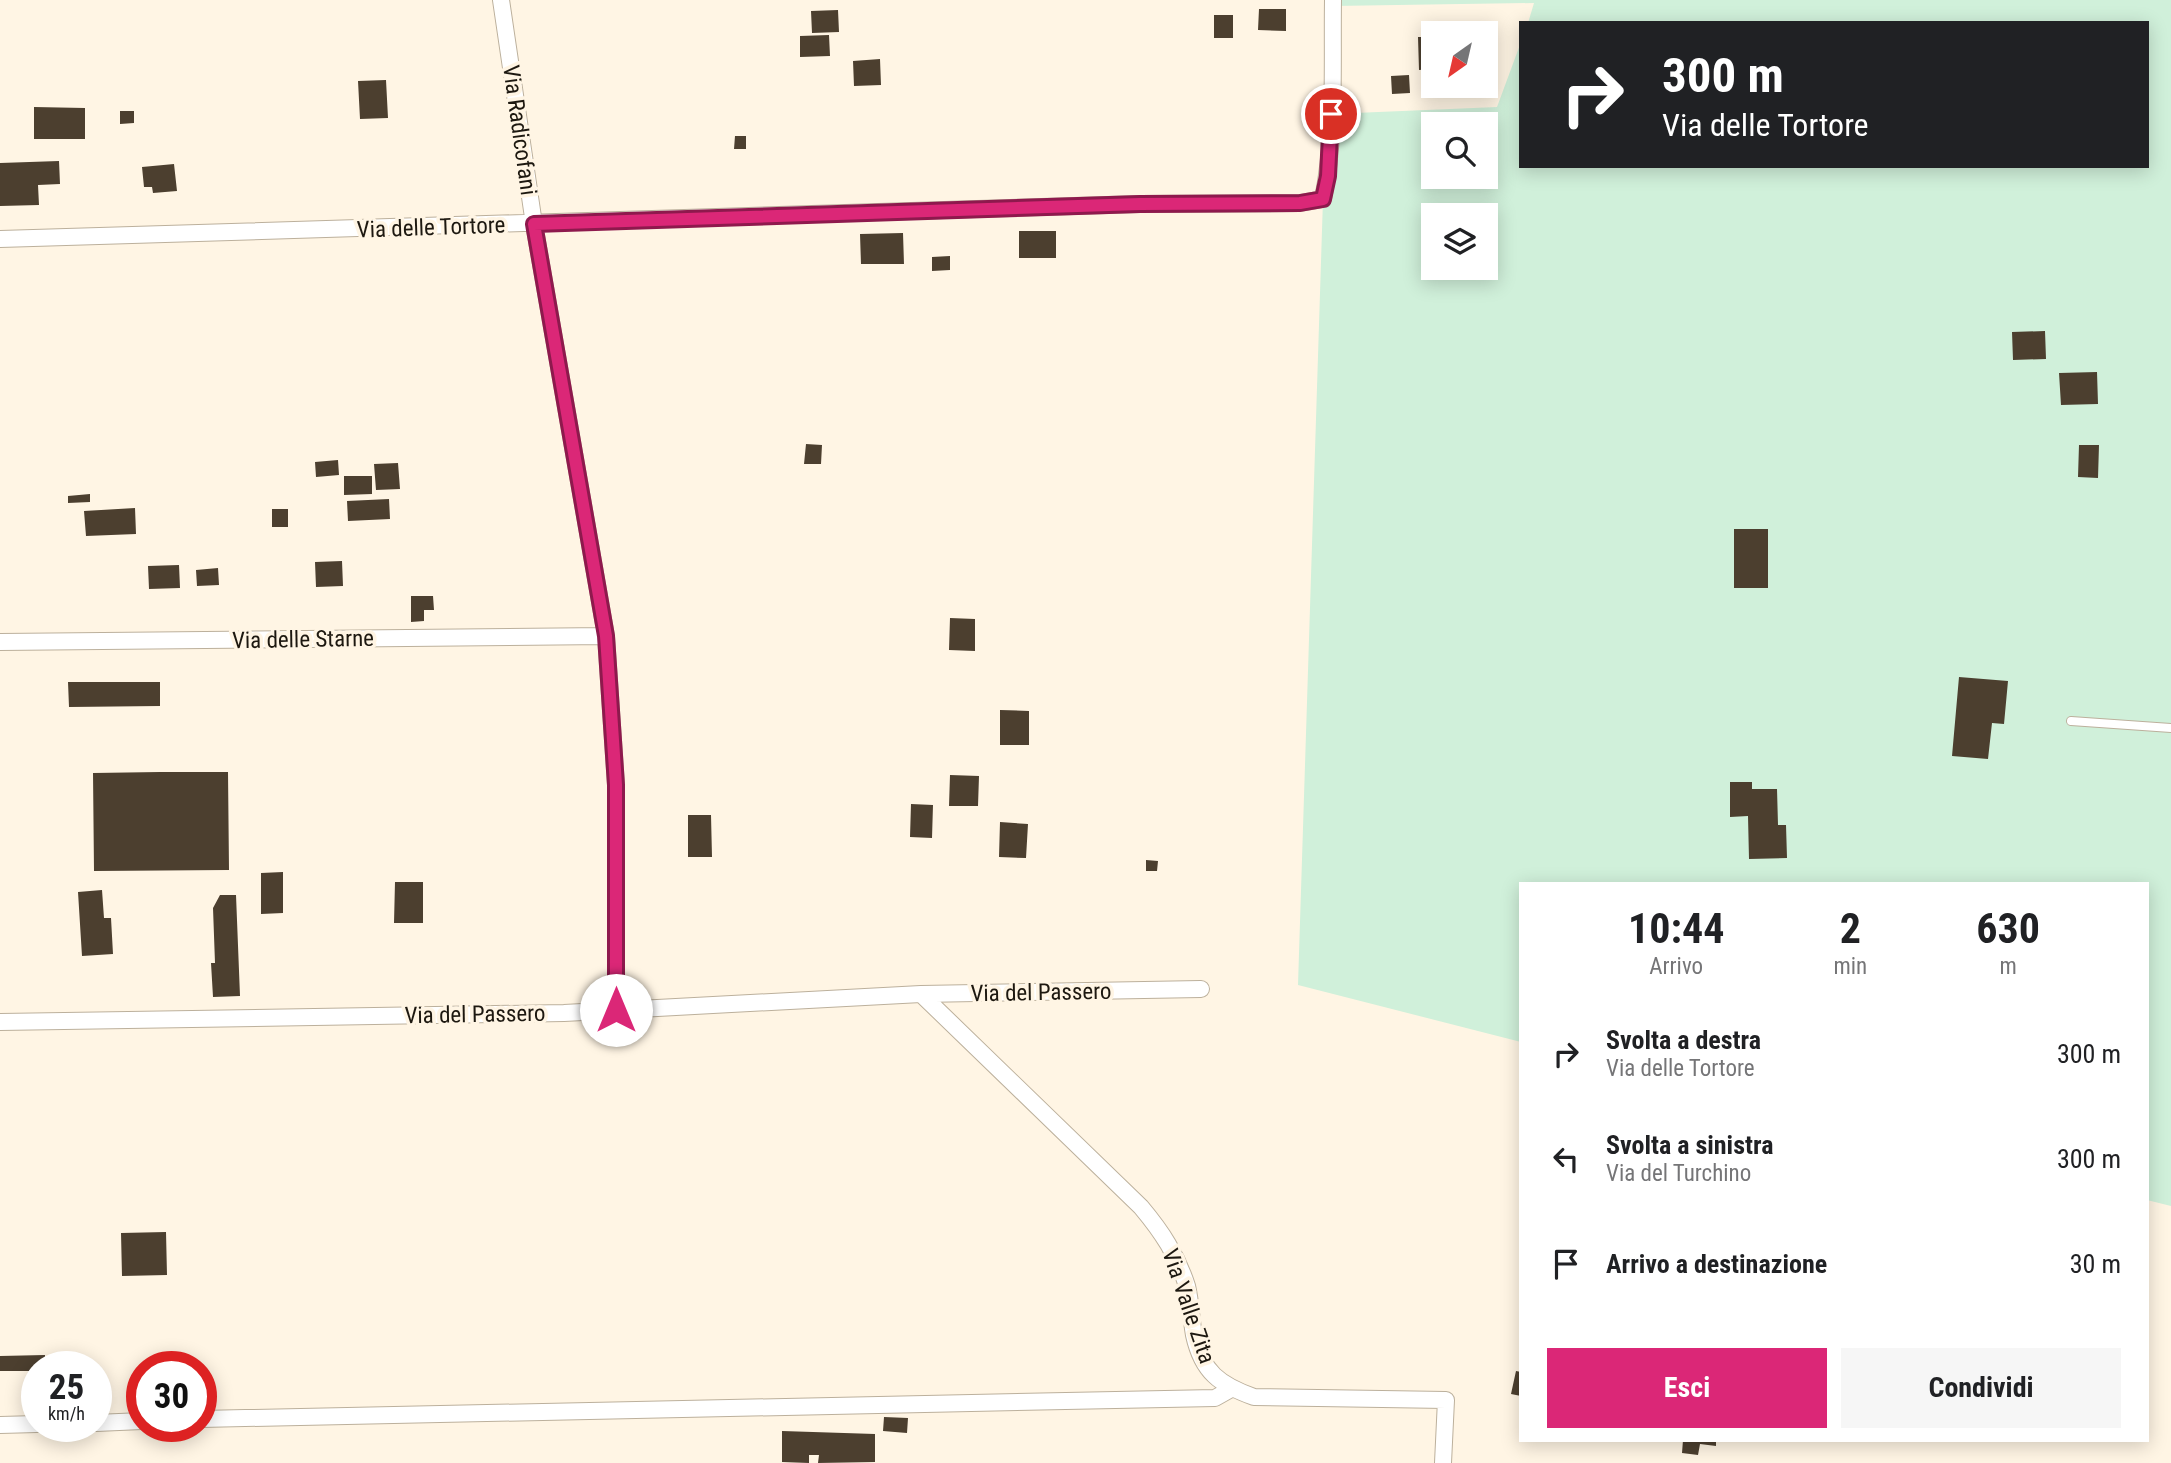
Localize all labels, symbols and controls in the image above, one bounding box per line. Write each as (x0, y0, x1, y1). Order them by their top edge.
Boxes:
north arrow (1421, 21, 1498, 98)
map controls (1421, 21, 1498, 280)
text: 300 m (1662, 47, 1784, 104)
icon: right (1547, 49, 1638, 140)
street label: Via Radicofani (497, 63, 542, 197)
pin (1301, 84, 1361, 144)
icon: arrive (1312, 95, 1350, 133)
text: Via delle Tortore (1662, 106, 1869, 144)
button: search (1421, 112, 1498, 189)
button: layers (1421, 203, 1498, 280)
street label: Via delle Tortore (356, 211, 506, 244)
street label: Via delle Starne (232, 625, 374, 654)
text: 10:44 (1628, 904, 1724, 953)
text: 2 (1840, 904, 1861, 953)
text: 630 (1976, 904, 2040, 953)
text: Arrivo (1649, 953, 1703, 980)
text: min (1833, 953, 1867, 980)
text: m (1999, 953, 2017, 980)
position arrow (579, 973, 653, 1047)
street label: Via del Passero (970, 978, 1112, 1007)
street label: Via del Passero (404, 1000, 546, 1029)
text: Svolta a destra (1606, 1025, 1761, 1055)
icon: right (1547, 1035, 1585, 1073)
text: 300 m (2057, 1039, 2121, 1069)
text: Via delle Tortore (1606, 1055, 1755, 1082)
text: Svolta a sinistra (1606, 1130, 1773, 1160)
icon: left (1547, 1140, 1585, 1178)
text: 300 m (2057, 1144, 2121, 1174)
text: Via del Turchino (1606, 1160, 1751, 1187)
street label: Via Valle Zita (1156, 1245, 1221, 1367)
icon: arrive (1547, 1245, 1585, 1283)
text: Arrivo a destinazione (1606, 1249, 1827, 1279)
text: 30 m (2070, 1249, 2121, 1279)
button: Esci (1547, 1348, 1827, 1428)
button: Condividi (1841, 1348, 2121, 1428)
speed limit sign: 30 (126, 1351, 217, 1442)
text: 25 (49, 1367, 84, 1408)
text: km/h (48, 1403, 85, 1424)

